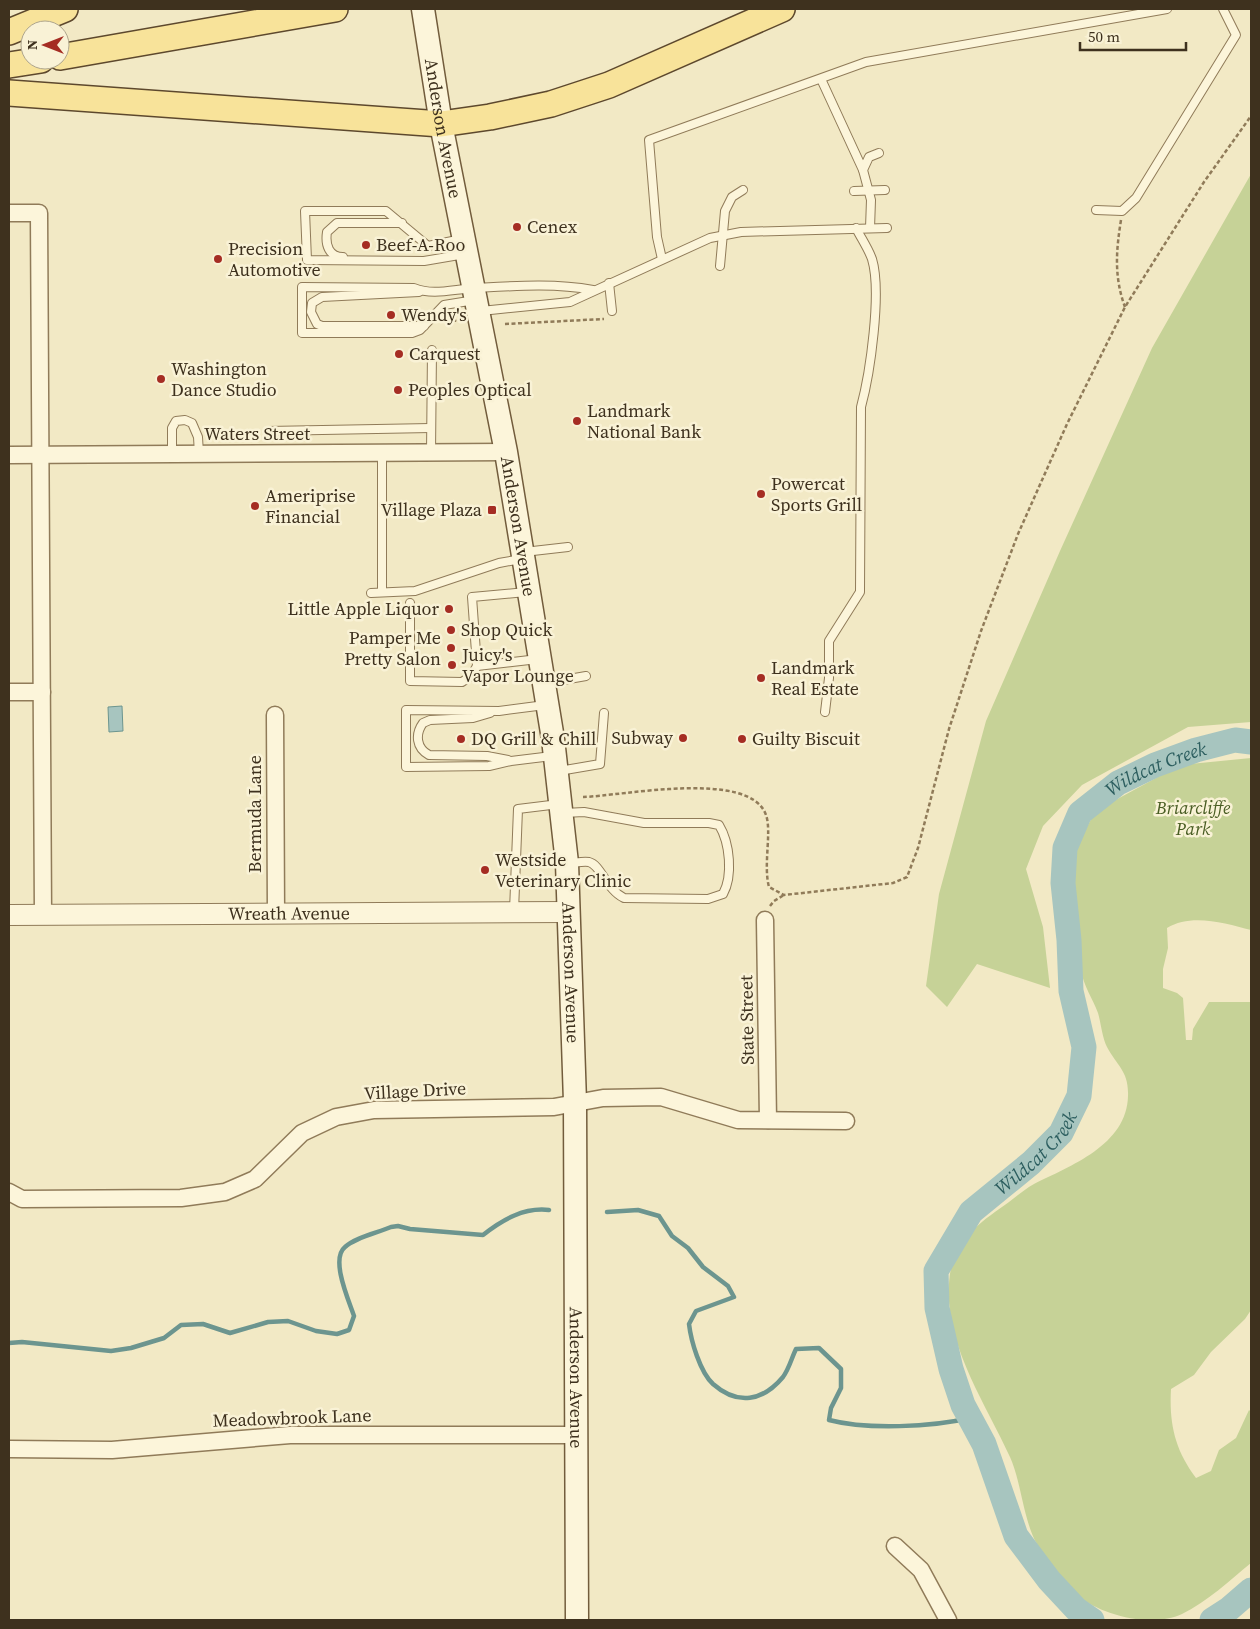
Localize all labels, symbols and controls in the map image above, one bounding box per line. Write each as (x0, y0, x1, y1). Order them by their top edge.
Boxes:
north arrow (20, 20, 70, 70)
scale bar (1080, 20, 1186, 52)
text: 50 m (1088, 26, 1120, 47)
text: N (22, 40, 42, 50)
street label: Anderson Avenue (419, 57, 468, 200)
place label: Cenex (527, 214, 578, 239)
marker: Cenex (511, 221, 523, 233)
place label: Beef-A-Roo (376, 232, 465, 257)
place label: Precision Automotive (228, 236, 321, 282)
marker: Beef-A-Roo (360, 239, 372, 251)
marker: Precision Automotive (212, 253, 224, 265)
place label: Wendy's (401, 302, 467, 327)
marker: Wendy's (385, 309, 397, 321)
place label: Carquest (409, 341, 480, 366)
marker: Carquest (393, 348, 405, 360)
place label: Washington Dance Studio (171, 356, 277, 402)
marker: Washington Dance Studio (155, 373, 167, 385)
place label: Peoples Optical (408, 377, 532, 402)
marker: Peoples Optical (392, 384, 404, 396)
place label: Landmark National Bank (587, 398, 701, 444)
marker: Landmark National Bank (571, 415, 583, 427)
street label: Waters Street (204, 421, 310, 446)
street label: Anderson Avenue (495, 454, 542, 598)
place label: Powercat Sports Grill (771, 471, 862, 517)
place label: Ameriprise Financial (265, 483, 356, 529)
marker: Powercat Sports Grill (755, 488, 767, 500)
place label: Village Plaza (381, 497, 483, 522)
marker: Ameriprise Financial (249, 500, 261, 512)
marker: Village Plaza (486, 504, 498, 516)
place label: Little Apple Liquor (288, 596, 439, 621)
marker: Little Apple Liquor (443, 603, 455, 615)
place label: Shop Quick (461, 617, 552, 642)
marker: Shop Quick (445, 624, 457, 636)
place label: Pamper Me Pretty Salon (344, 625, 441, 671)
marker: Pamper Me Pretty Salon (445, 642, 457, 654)
place label: Juicy's Vapor Lounge (461, 642, 574, 688)
place label: Landmark Real Estate (771, 655, 859, 701)
marker: Juicy's Vapor Lounge (446, 659, 458, 671)
marker: Landmark Real Estate (755, 672, 767, 684)
place label: Subway (611, 725, 674, 750)
place label: DQ Grill & Chill (471, 726, 596, 751)
place label: Guilty Biscuit (752, 726, 860, 751)
marker: Subway (677, 732, 689, 744)
marker: DQ Grill & Chill (455, 733, 467, 745)
marker: Guilty Biscuit (736, 733, 748, 745)
water label: Wildcat Creek (1099, 735, 1209, 802)
street label: Bermuda Lane (242, 755, 267, 873)
park label: Briarcliffe Park (1155, 795, 1231, 841)
place label: Westside Veterinary Clinic (495, 847, 632, 893)
marker: Westside Veterinary Clinic (479, 864, 491, 876)
street label: Wreath Avenue (228, 900, 350, 926)
street label: Anderson Avenue (556, 901, 586, 1044)
street label: State Street (733, 975, 760, 1065)
street label: Village Drive (363, 1075, 467, 1106)
water label: Wildcat Creek (989, 1107, 1083, 1201)
street label: Anderson Avenue (564, 1307, 589, 1448)
street label: Meadowbrook Lane (212, 1402, 372, 1433)

